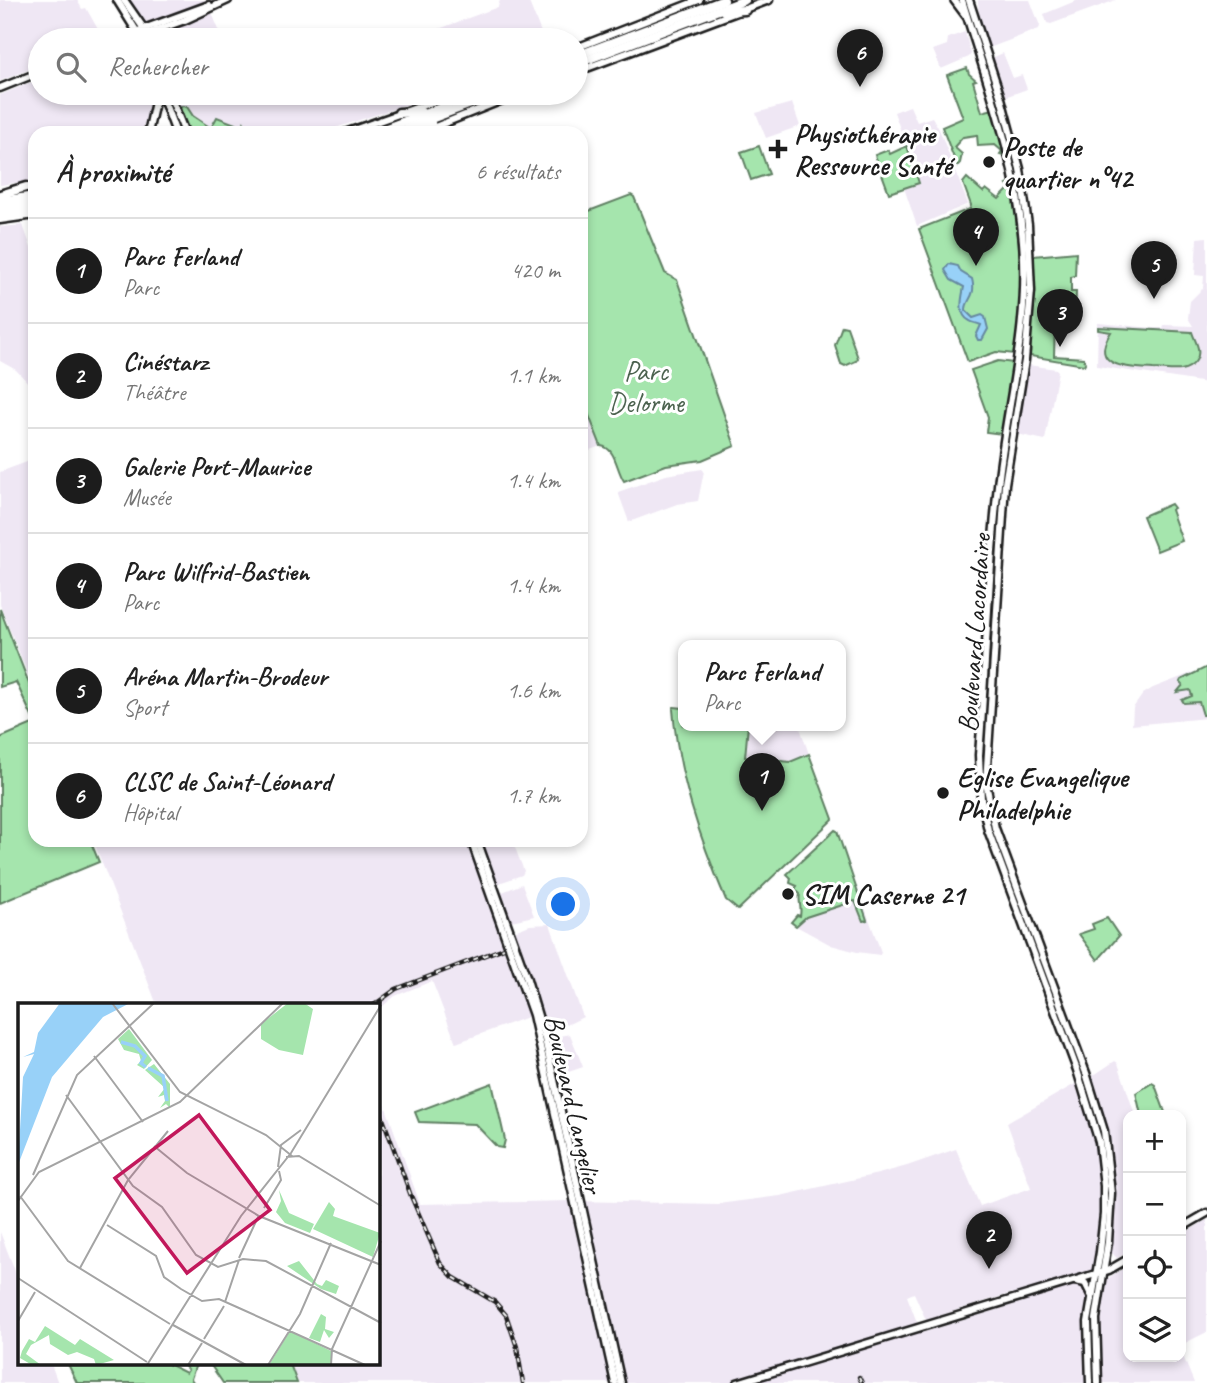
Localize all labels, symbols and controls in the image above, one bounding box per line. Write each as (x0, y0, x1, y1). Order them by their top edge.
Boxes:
search box (28, 28, 588, 105)
pin: 6 (837, 29, 883, 87)
icon: search (52, 48, 90, 86)
text: Rechercher (108, 50, 208, 83)
place label: Physiothérapie Ressource Santé (794, 116, 956, 183)
place label: Poste de quartier n°42 (1003, 129, 1135, 196)
marker: Physiothérapie Ressource Santé (768, 139, 788, 159)
text: À proximité (56, 153, 170, 191)
marker: Poste de quartier n°42 (981, 154, 997, 170)
text: 6 résultats (476, 157, 560, 186)
pin: 4 (953, 208, 999, 266)
text: Parc Ferland (123, 240, 239, 273)
pin: 5 (1131, 241, 1177, 299)
text: 1 (74, 256, 84, 285)
text: 420 m (511, 256, 560, 285)
text: Parc (123, 273, 159, 302)
pin: 3 (1037, 289, 1083, 347)
text: Cinéstarz (123, 345, 208, 378)
park label: Parc Delorme (608, 353, 686, 420)
text: 2 (74, 361, 84, 390)
text: 1.1 km (507, 361, 560, 390)
text: Théâtre (123, 378, 186, 407)
text: Galerie Port-Maurice (123, 450, 310, 483)
text: 3 (74, 466, 84, 495)
text: 1.4 km (507, 466, 560, 495)
text: Musée (123, 483, 171, 512)
street label: Boulevard Lacordaire (950, 531, 999, 733)
text: Parc Wilfrid-Bastien (123, 555, 309, 588)
text: 4 (74, 571, 84, 600)
text: 1.4 km (507, 571, 560, 600)
text: Parc (123, 588, 159, 617)
popup (678, 640, 846, 731)
text: Parc Ferland (704, 655, 820, 688)
text: Aréna Martin-Brodeur (123, 660, 327, 693)
text: 5 (74, 676, 84, 705)
text: 1.6 km (507, 676, 560, 705)
text: Parc (704, 688, 740, 717)
text: Sport (123, 693, 167, 722)
pin: 1 (739, 753, 785, 811)
place label: Eglise Evangelique Philadelphie (957, 760, 1130, 827)
text: CLSC de Saint-Léonard (123, 765, 331, 798)
text: 6 (74, 781, 84, 810)
text: 1.7 km (507, 781, 560, 810)
marker: Eglise Evangelique Philadelphie (935, 785, 951, 801)
text: Hôpital (123, 798, 178, 827)
place label: SIM Caserne 21 (802, 877, 968, 912)
marker: SIM Caserne 21 (780, 886, 796, 902)
your location (546, 887, 580, 921)
inset map (18, 1003, 380, 1366)
street label: Boulevard Langelier (536, 1011, 612, 1198)
map controls (1123, 1110, 1186, 1362)
button: + (1123, 1110, 1186, 1173)
button: − (1123, 1173, 1186, 1236)
pin: 2 (966, 1211, 1012, 1269)
button: locate (1123, 1236, 1186, 1299)
button: layers (1123, 1299, 1186, 1362)

